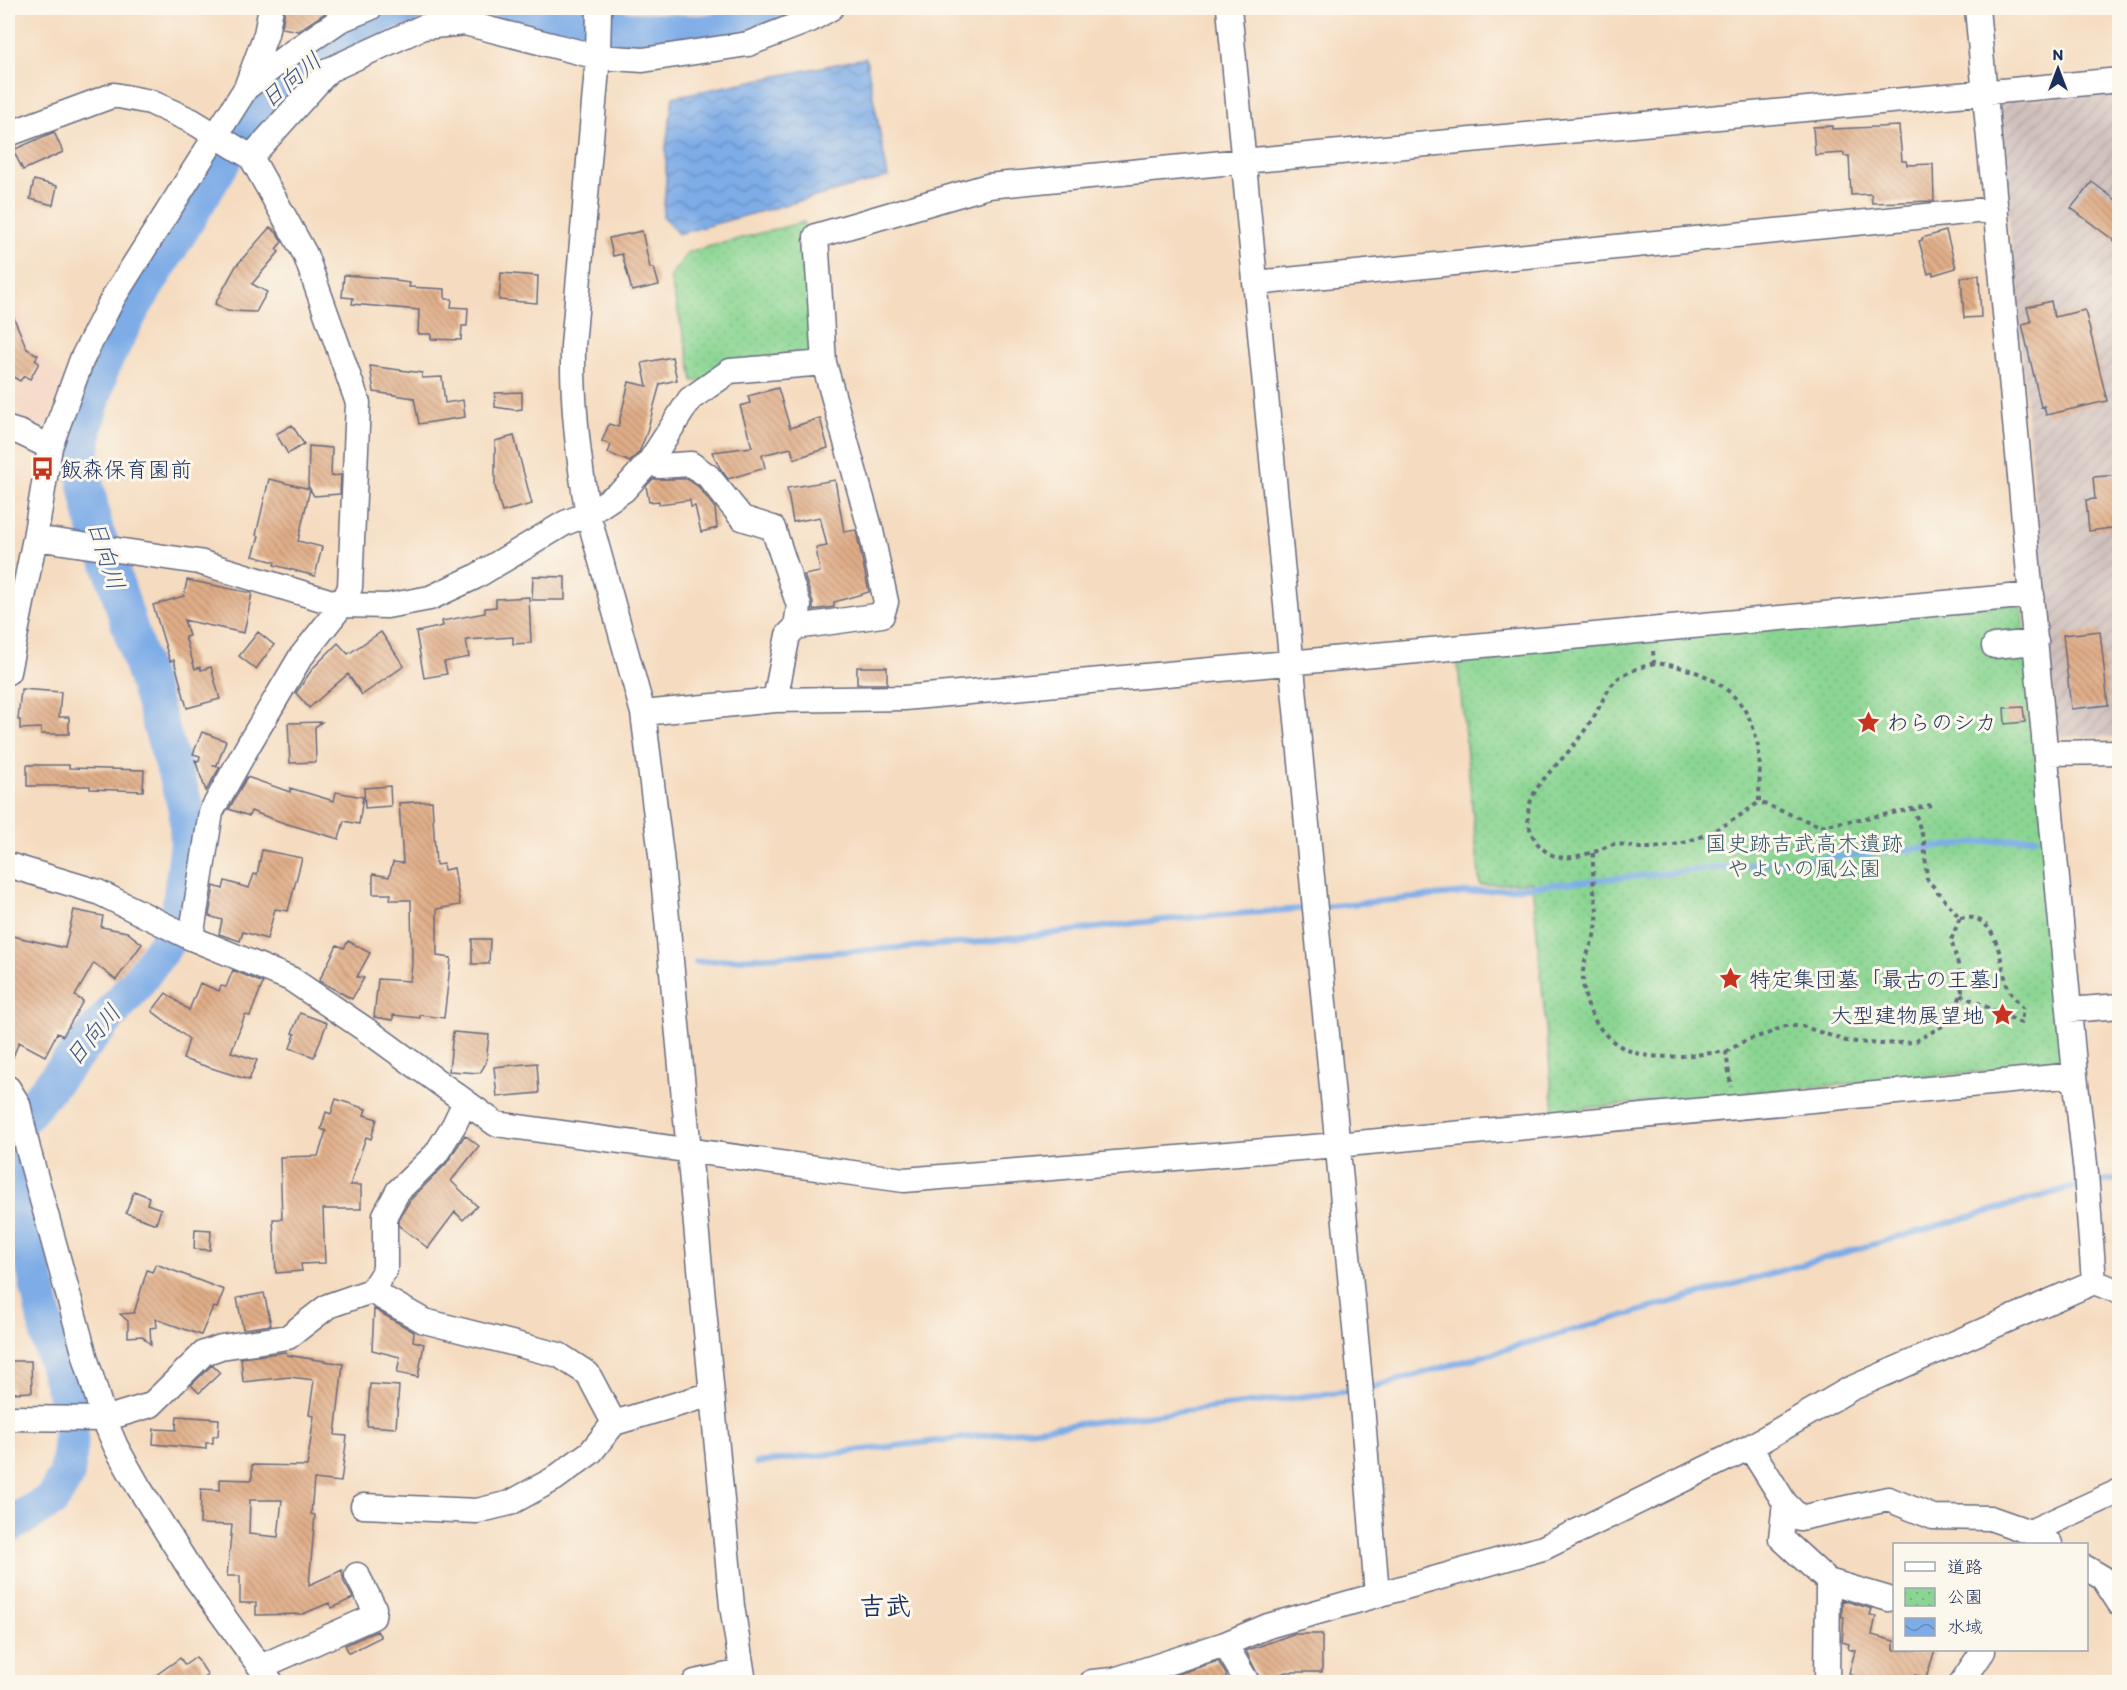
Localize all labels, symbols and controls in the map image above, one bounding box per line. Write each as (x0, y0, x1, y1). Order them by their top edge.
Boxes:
north arrow (2028, 39, 2088, 99)
water label: 日向川 (254, 45, 328, 114)
text: N (2053, 45, 2063, 64)
bus stop icon: 飯森保育園前 (29, 456, 55, 482)
place label: 飯森保育園前 (60, 456, 192, 483)
water label: 日向川 (82, 516, 131, 594)
place icon: わらのシカ (1856, 709, 1882, 735)
place label: わらのシカ (1887, 709, 1997, 736)
park label: 国史跡吉武高木遺跡 やよいの風公園 (1705, 830, 1903, 882)
place icon: 特定集団墓「最古の王墓」 (1718, 966, 1744, 992)
place label: 特定集団墓「最古の王墓」 (1749, 966, 2013, 993)
water label: 日向川 (58, 998, 127, 1072)
place label: 大型建物展望地 (1830, 1002, 1984, 1029)
place icon: 大型建物展望地 (1989, 1002, 2015, 1028)
legend (1893, 1543, 2088, 1651)
text: 道路 (1947, 1556, 1983, 1578)
text: 公園 (1947, 1586, 1983, 1608)
district label: 吉武 (859, 1590, 911, 1622)
text: 水域 (1947, 1616, 1983, 1638)

